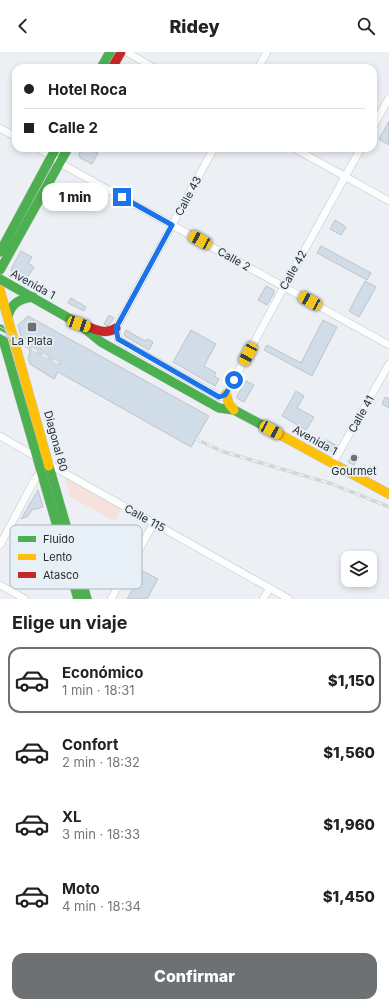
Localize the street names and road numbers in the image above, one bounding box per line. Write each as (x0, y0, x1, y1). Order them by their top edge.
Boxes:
street label: Calle 43 (172, 174, 204, 218)
street label: Calle 2 (215, 244, 253, 274)
street label: Calle 42 (276, 248, 310, 292)
street label: Avenida 1 (8, 266, 58, 302)
street label: Calle 41 (345, 393, 377, 435)
street label: Diagonal 80 (41, 409, 71, 473)
street label: Avenida 1 (290, 422, 340, 458)
street label: Calle 115 (122, 501, 168, 535)

